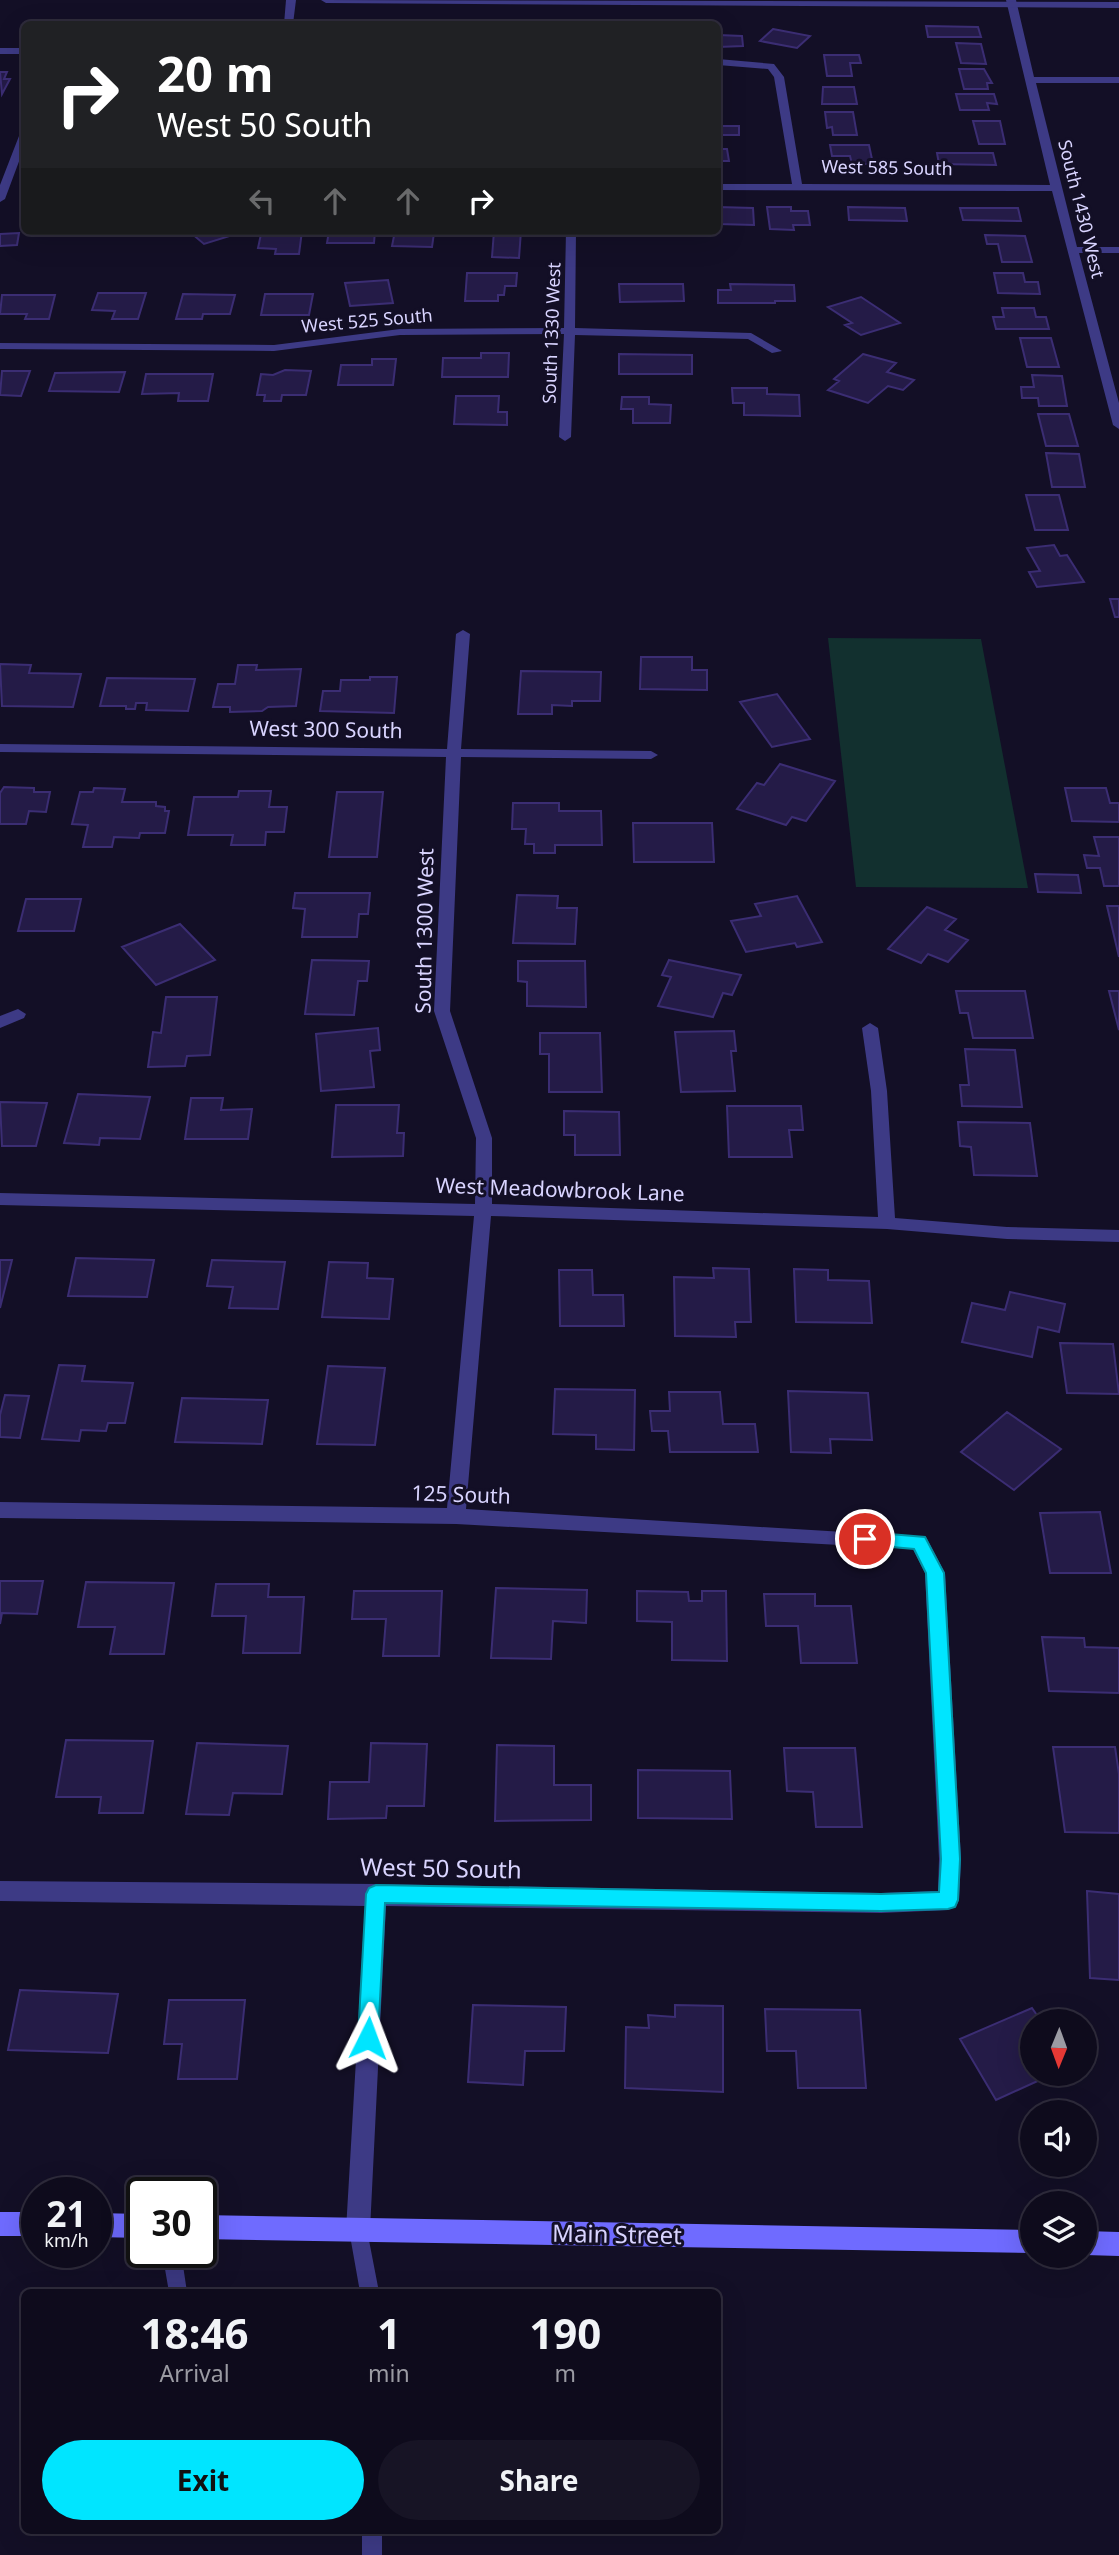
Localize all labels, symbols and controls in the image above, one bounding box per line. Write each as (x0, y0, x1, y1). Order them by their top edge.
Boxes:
text: 20 m (157, 40, 274, 106)
icon: right (42, 49, 133, 140)
text: West 50 South (157, 103, 372, 146)
street label: South 1430 West (1053, 137, 1111, 281)
street label: West 585 South (821, 154, 953, 180)
icon: left (243, 182, 281, 220)
icon: ahead (316, 182, 354, 220)
icon: ahead (389, 182, 427, 220)
icon: right (462, 182, 500, 220)
street label: South 1330 West (537, 261, 565, 404)
street label: West 525 South (300, 302, 433, 338)
street label: West 300 South (249, 714, 403, 744)
street label: South 1300 West (409, 848, 439, 1014)
street label: West Meadowbrook Lane (435, 1171, 685, 1207)
street label: 125 South (411, 1478, 511, 1510)
pin (835, 1509, 895, 1569)
icon: arrive (846, 1520, 884, 1558)
street label: West 50 South (360, 1850, 522, 1885)
position arrow (331, 2001, 405, 2075)
north arrow (1020, 2009, 1097, 2086)
map controls (1020, 2009, 1097, 2268)
button: sound (1020, 2100, 1097, 2177)
speed limit sign: 30 (126, 2177, 217, 2268)
text: 21 (46, 2190, 87, 2237)
button: layers (1020, 2191, 1097, 2268)
street label: Main Street (552, 2216, 682, 2251)
text: km/h (44, 2228, 89, 2252)
text: 18:46 (141, 2304, 248, 2361)
text: 1 (377, 2304, 401, 2361)
text: 190 (529, 2304, 601, 2361)
text: Arrival (159, 2357, 230, 2389)
text: min (368, 2357, 410, 2389)
text: m (555, 2357, 576, 2389)
button: Exit (42, 2440, 364, 2520)
button: Share (378, 2440, 700, 2520)

